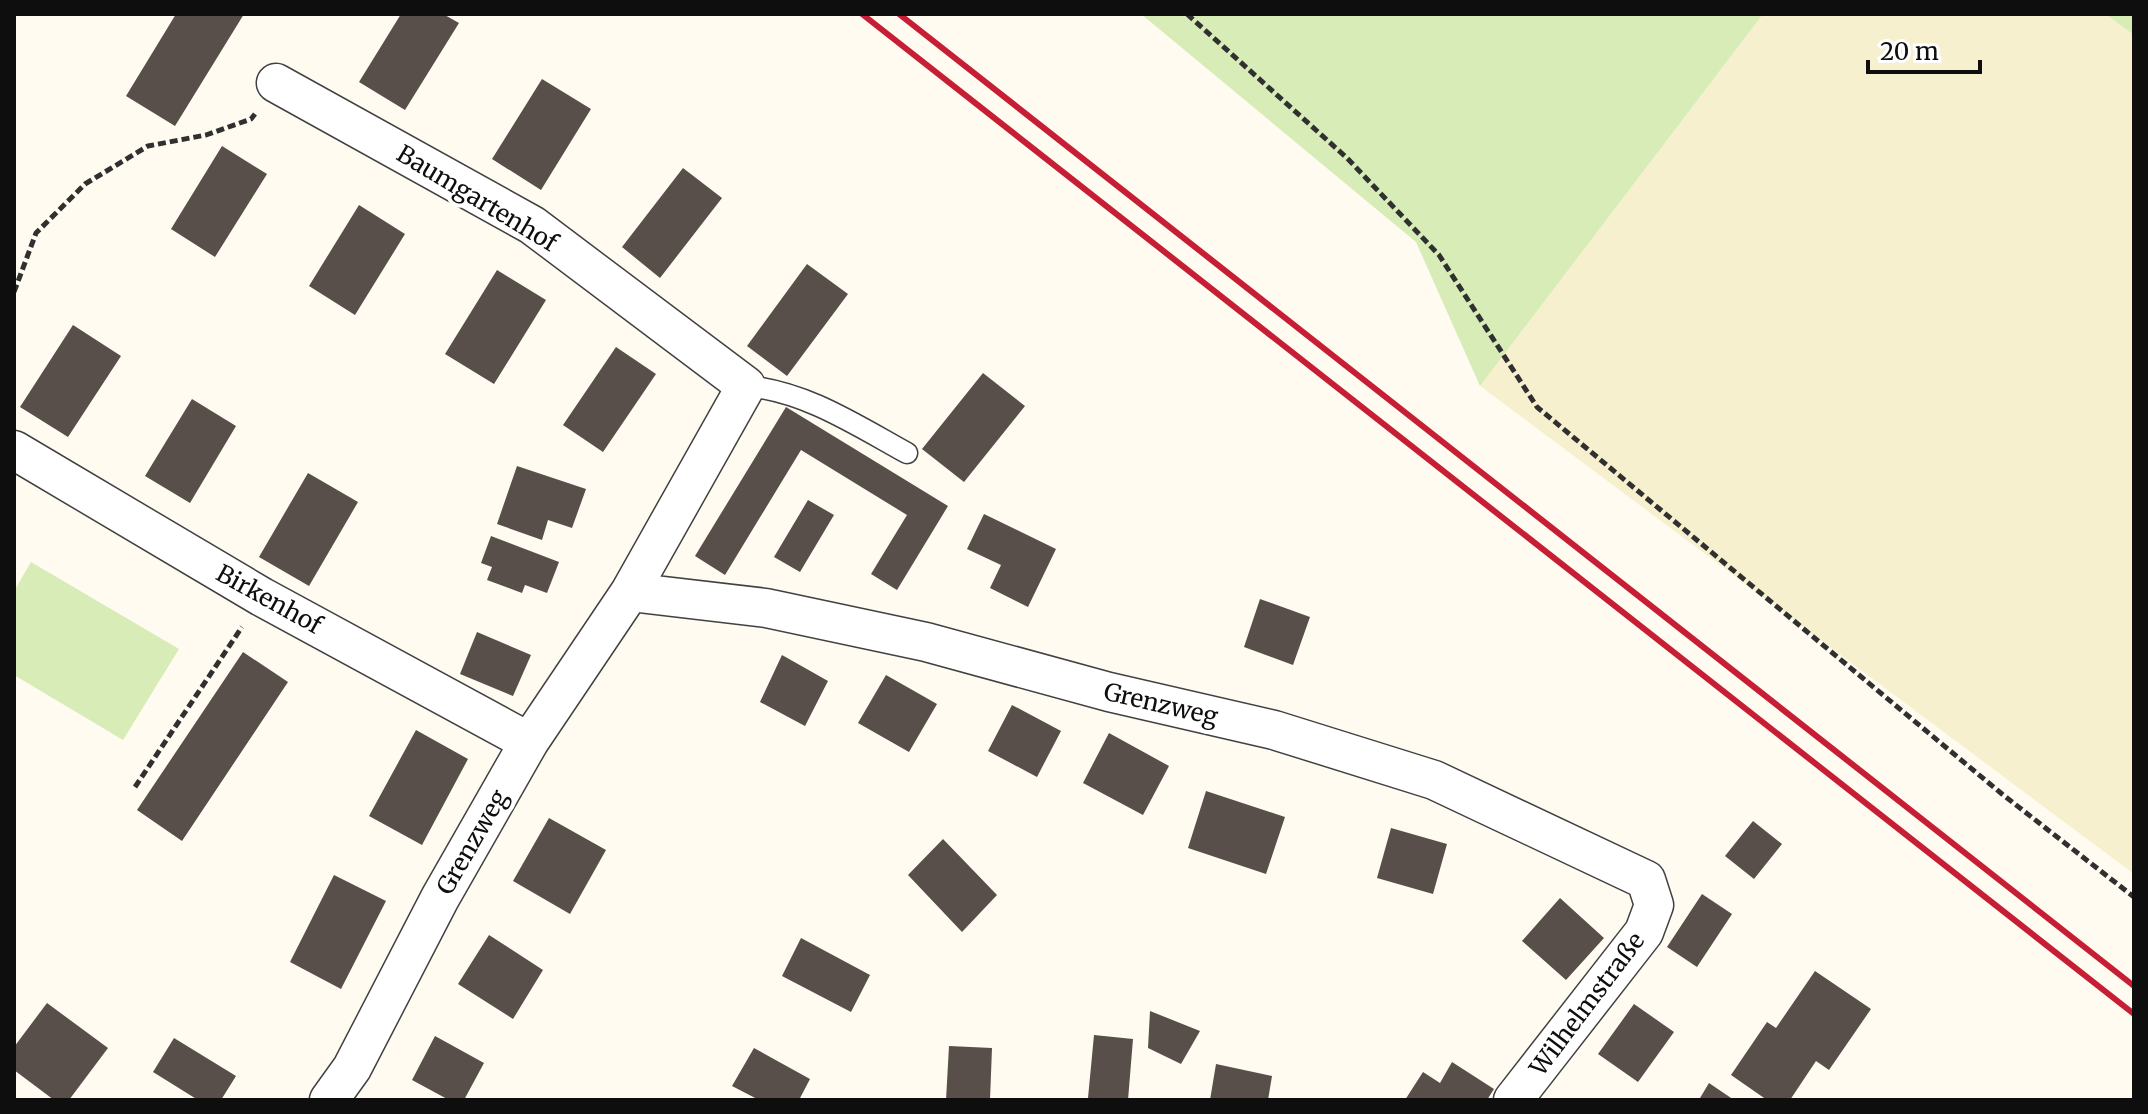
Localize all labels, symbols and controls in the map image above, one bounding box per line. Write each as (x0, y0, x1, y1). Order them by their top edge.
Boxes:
scale bar (1868, 24, 1980, 74)
text: 20 m (1880, 36, 1939, 67)
street label: Baumgartenhof (391, 138, 564, 259)
street label: Birkenhof (211, 557, 328, 641)
street label: Grenzweg (1101, 676, 1222, 732)
street label: Grenzweg (430, 784, 515, 900)
street label: Wilhelmstraße (1522, 926, 1651, 1083)

